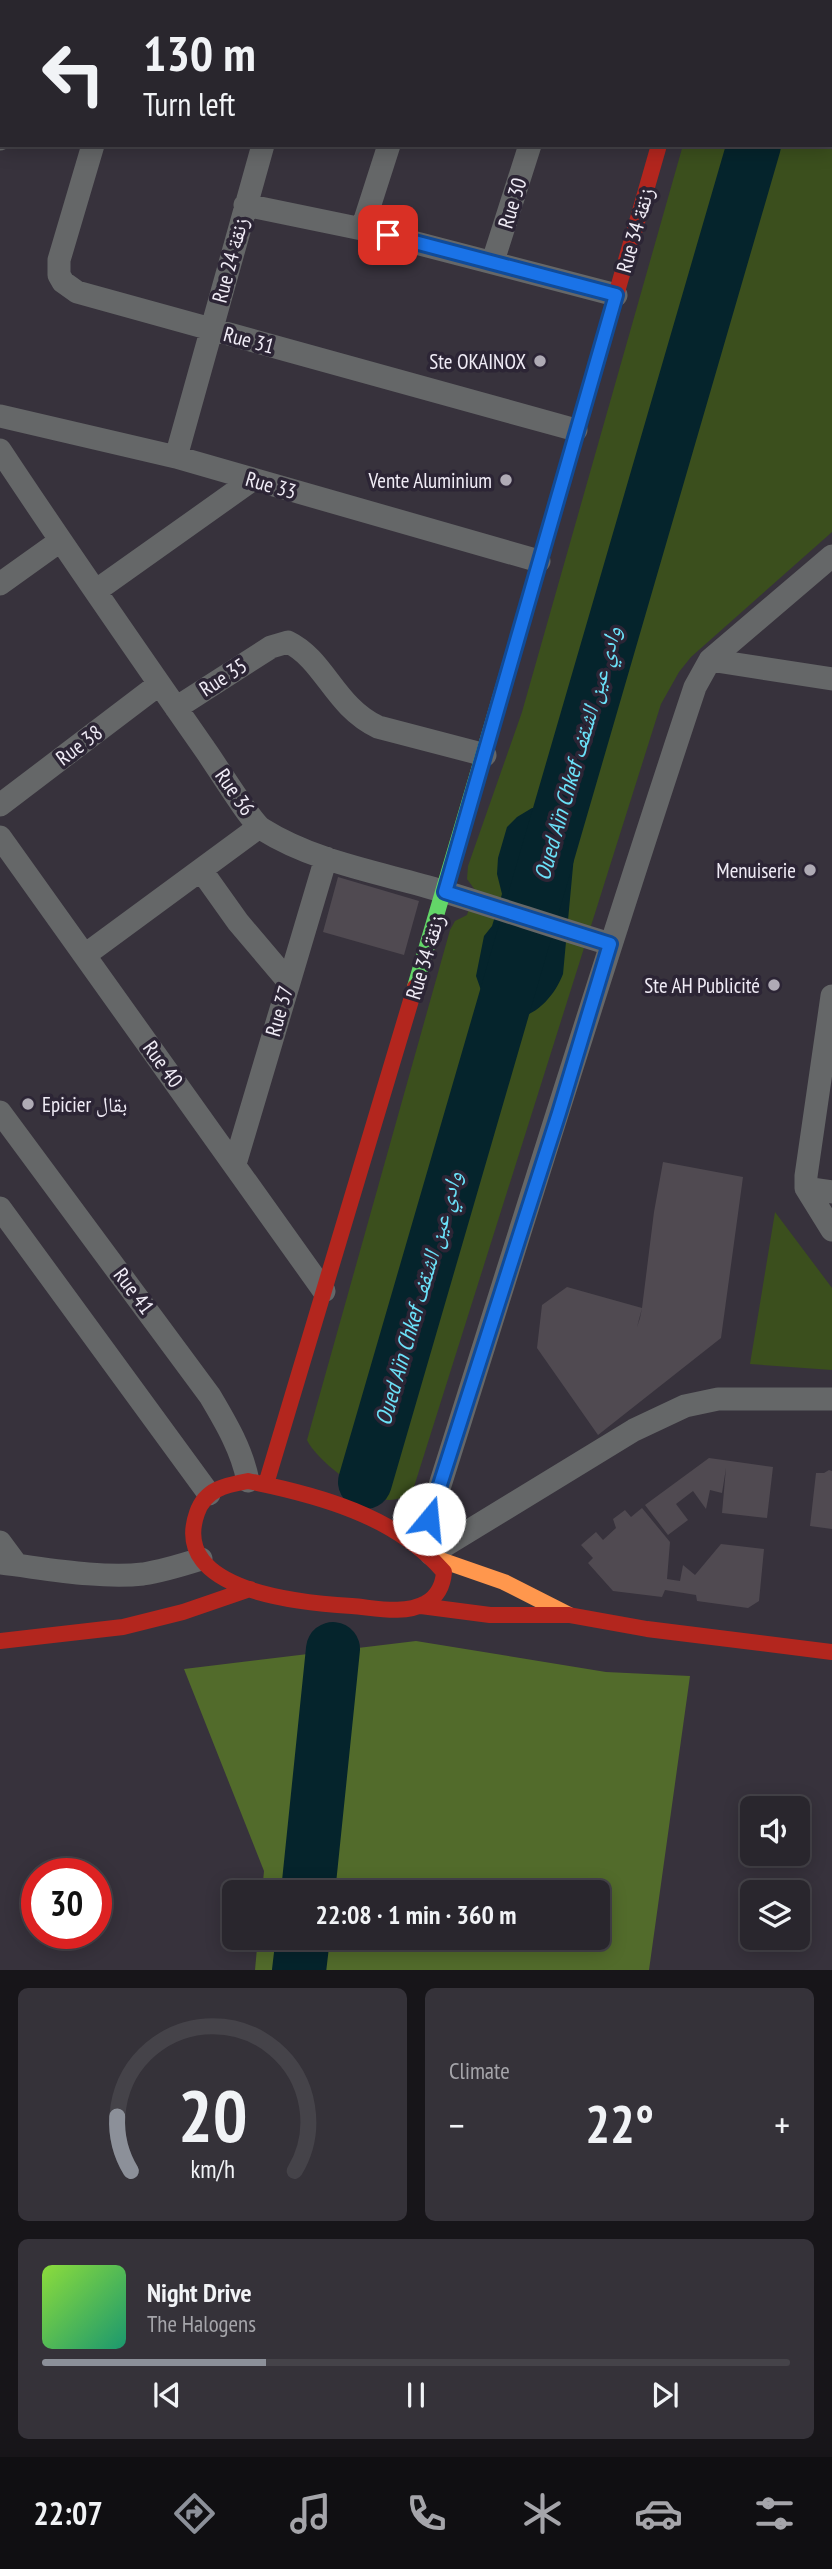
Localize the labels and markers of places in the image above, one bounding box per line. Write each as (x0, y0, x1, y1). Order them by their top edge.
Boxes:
pin (358, 205, 418, 265)
place label: Ste OKAINOX (429, 348, 526, 375)
marker: Ste OKAINOX (532, 353, 548, 369)
place label: Vente Aluminium (368, 467, 492, 494)
marker: Vente Aluminium (498, 472, 514, 488)
place label: Menuiserie (716, 857, 796, 884)
marker: Menuiserie (802, 862, 818, 878)
place label: Ste AH Publicité (644, 972, 760, 999)
marker: Ste AH Publicité (766, 977, 782, 993)
place label: Epicier بقال (42, 1091, 127, 1118)
marker: Epicier بقال (20, 1096, 36, 1112)

